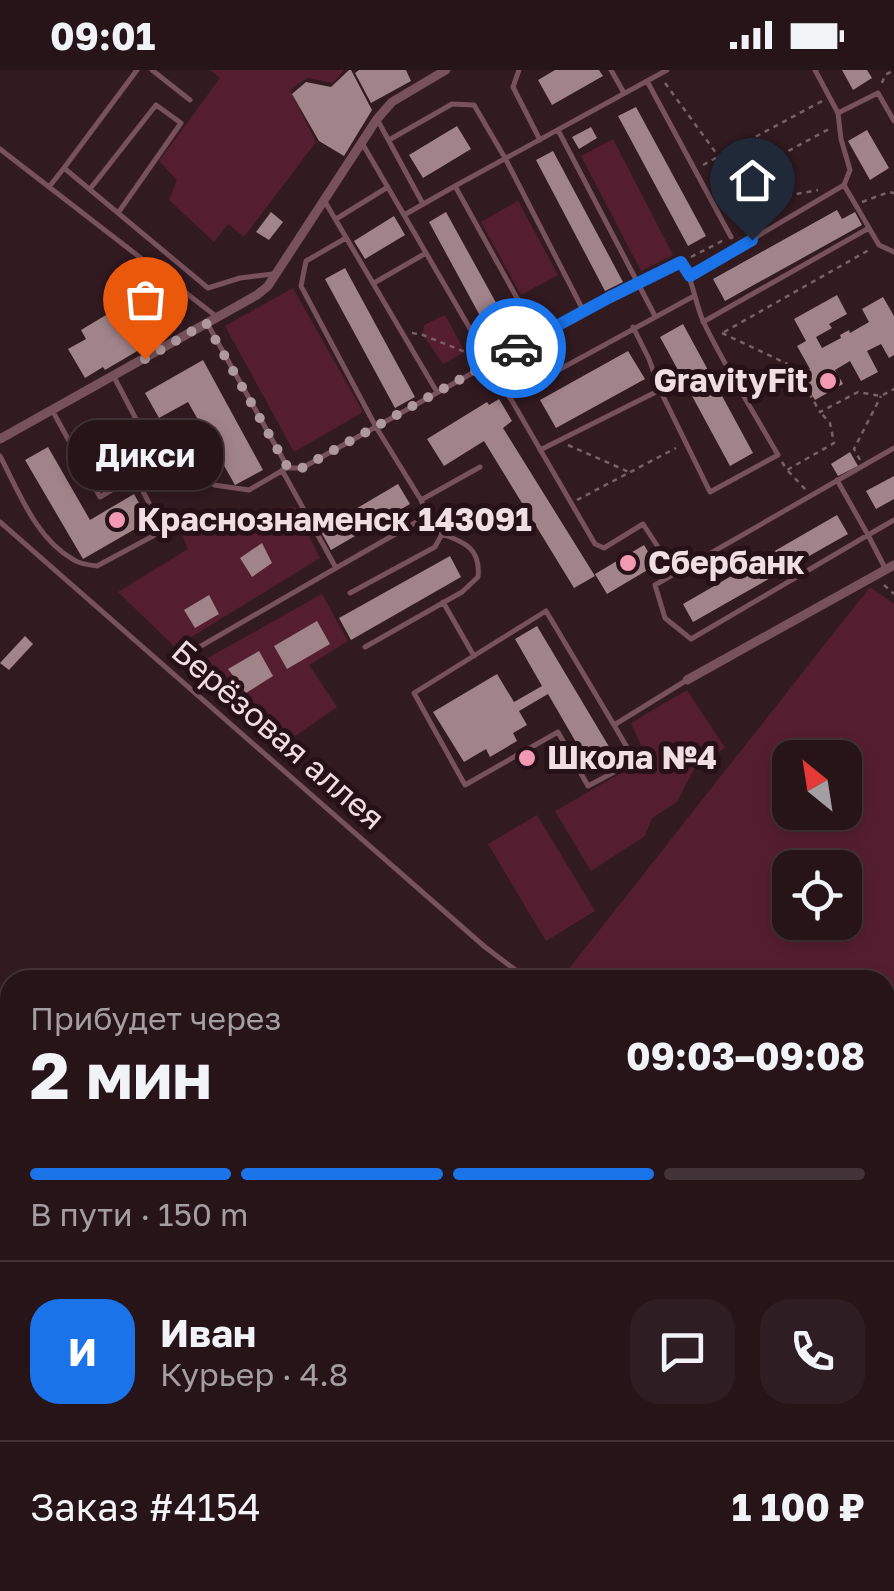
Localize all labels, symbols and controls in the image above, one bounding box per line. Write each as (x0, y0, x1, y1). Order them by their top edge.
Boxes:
text: 09:01 (50, 13, 155, 58)
pin (710, 138, 795, 241)
icon: home (725, 153, 780, 208)
pin (103, 257, 188, 360)
icon: bag (118, 272, 173, 327)
courier (466, 298, 566, 398)
icon: car (489, 321, 544, 376)
place label: GravityFit (654, 361, 808, 399)
marker: GravityFit (817, 370, 839, 392)
callout: Дикси (68, 419, 222, 489)
text: Дикси (96, 436, 195, 474)
place label: Краснознаменск 143091 (137, 500, 532, 538)
marker: Краснознаменск 143091 (106, 509, 128, 531)
place label: Сбербанк (648, 543, 805, 581)
marker: Сбербанк (617, 552, 639, 574)
street label: Берёзовая аллея (165, 632, 393, 837)
place label: Школа №4 (547, 738, 717, 776)
north arrow (772, 740, 862, 830)
map controls (772, 740, 862, 940)
marker: Школа №4 (516, 747, 538, 769)
button: locate (772, 850, 862, 940)
text: Прибудет через (30, 999, 281, 1037)
text: 09:03–09:08 (626, 1033, 865, 1078)
text: 2 мин (30, 1035, 212, 1113)
text: В пути · 150 m (30, 1195, 248, 1233)
button: chat (630, 1299, 735, 1404)
button: phone (760, 1299, 865, 1404)
text: Иван (160, 1310, 256, 1355)
text: И (68, 1329, 97, 1374)
text: Курьер · 4.8 (160, 1355, 348, 1393)
text: Заказ #4154 (30, 1484, 261, 1529)
text: 1 100 ₽ (732, 1484, 865, 1529)

